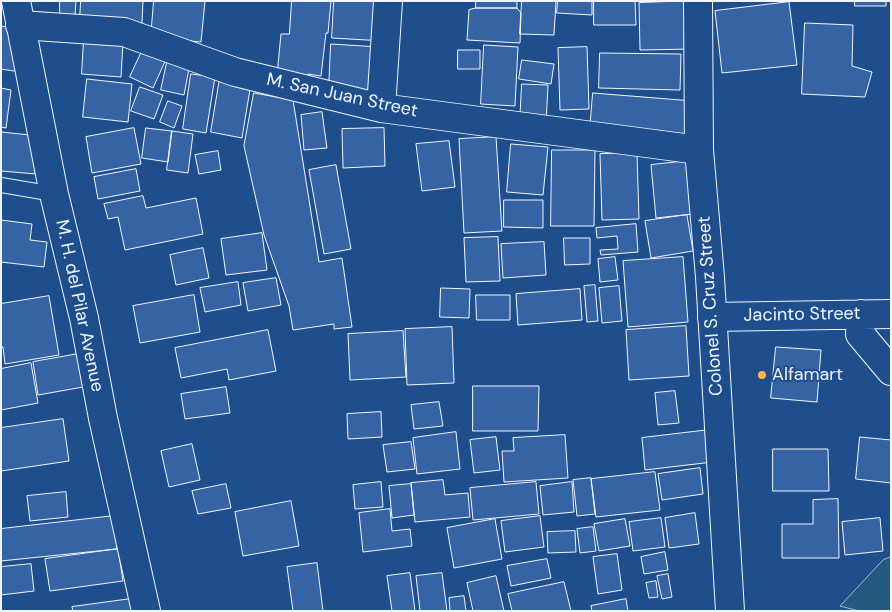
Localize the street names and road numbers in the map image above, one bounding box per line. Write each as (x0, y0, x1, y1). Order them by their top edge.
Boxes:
street label: M. San Juan Street (264, 69, 420, 123)
street label: Colonel S. Cruz Street (694, 215, 728, 397)
street label: M. H. del Pilar Avenue (50, 218, 108, 394)
street label: Jacinto Street (743, 303, 861, 327)

